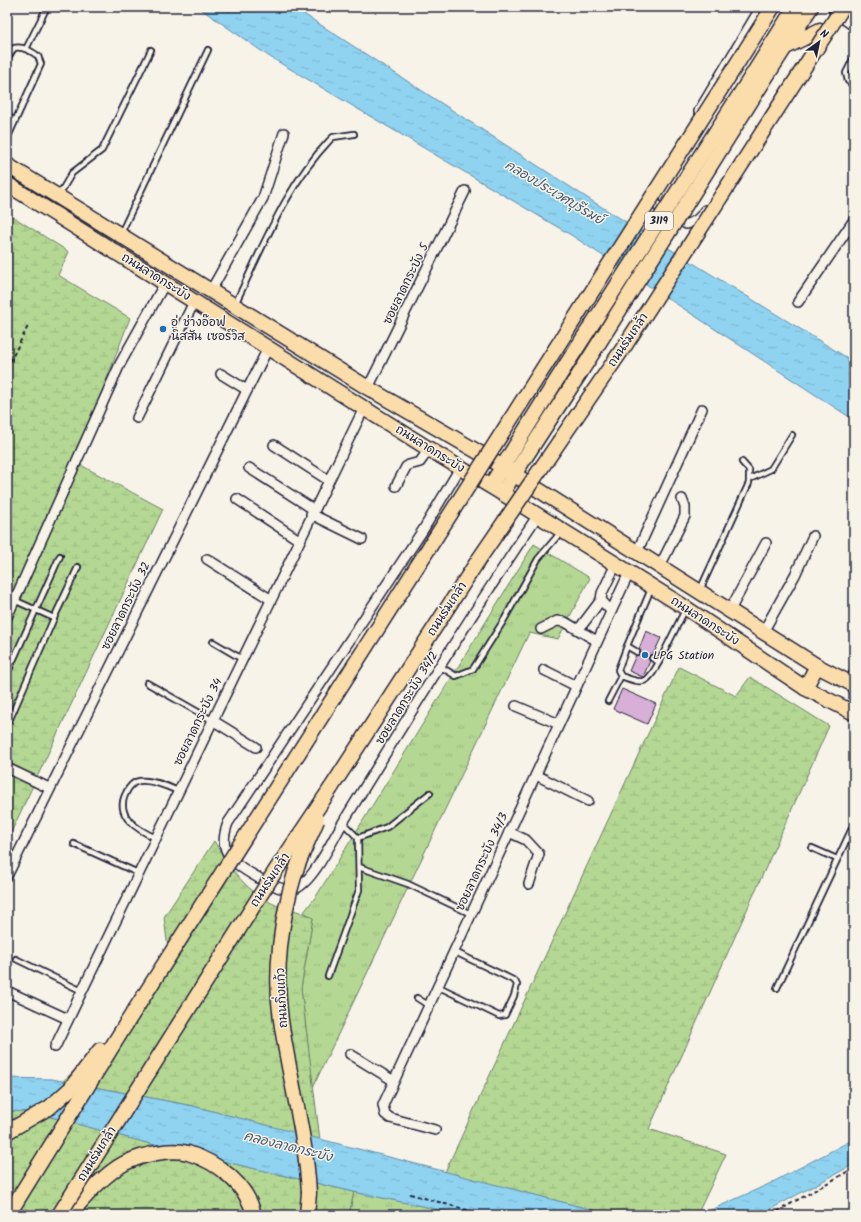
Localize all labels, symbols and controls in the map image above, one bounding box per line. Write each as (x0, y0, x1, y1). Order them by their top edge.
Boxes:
north arrow (799, 22, 839, 62)
text: N (816, 25, 832, 44)
water label: คลองประเวศบุรีรมย์ (501, 155, 610, 232)
road number: 3119 (645, 212, 673, 230)
street label: ซอยลาดกระบัง 5 (378, 239, 435, 328)
street label: ถนนลาดกระบัง (118, 248, 194, 306)
street label: ถนนร่มเกล้า (603, 309, 653, 371)
place label: อู่ ช่างอ๊อฟ นิสสัน เซอร์วิส (171, 313, 245, 346)
marker: อู่ ช่างอ๊อฟ นิสสัน เซอร์วิส (158, 324, 168, 334)
street label: ถนนลาดกระบัง (392, 420, 468, 478)
street label: ซอยลาดกระบัง 32 (96, 559, 156, 653)
street label: ถนนร่มเกล้า (422, 578, 472, 640)
street label: ถนนลาดกระบัง (667, 592, 743, 650)
place label: LPG Station (653, 646, 714, 665)
street label: ซอยลาดกระบัง 34/2 (371, 648, 443, 748)
marker: LPG Station (640, 650, 650, 660)
street label: ซอยลาดกระบัง 34 (168, 675, 228, 769)
street label: ซอยลาดกระบัง 34/3 (451, 809, 513, 914)
street label: ถนนร่มเกล้า (245, 849, 295, 911)
street label: ถนนกิ่งแก้ว (269, 967, 293, 1029)
street label: ถนนร่มเกล้า (73, 1123, 121, 1185)
water label: คลองลาดกระบัง (242, 1126, 336, 1169)

